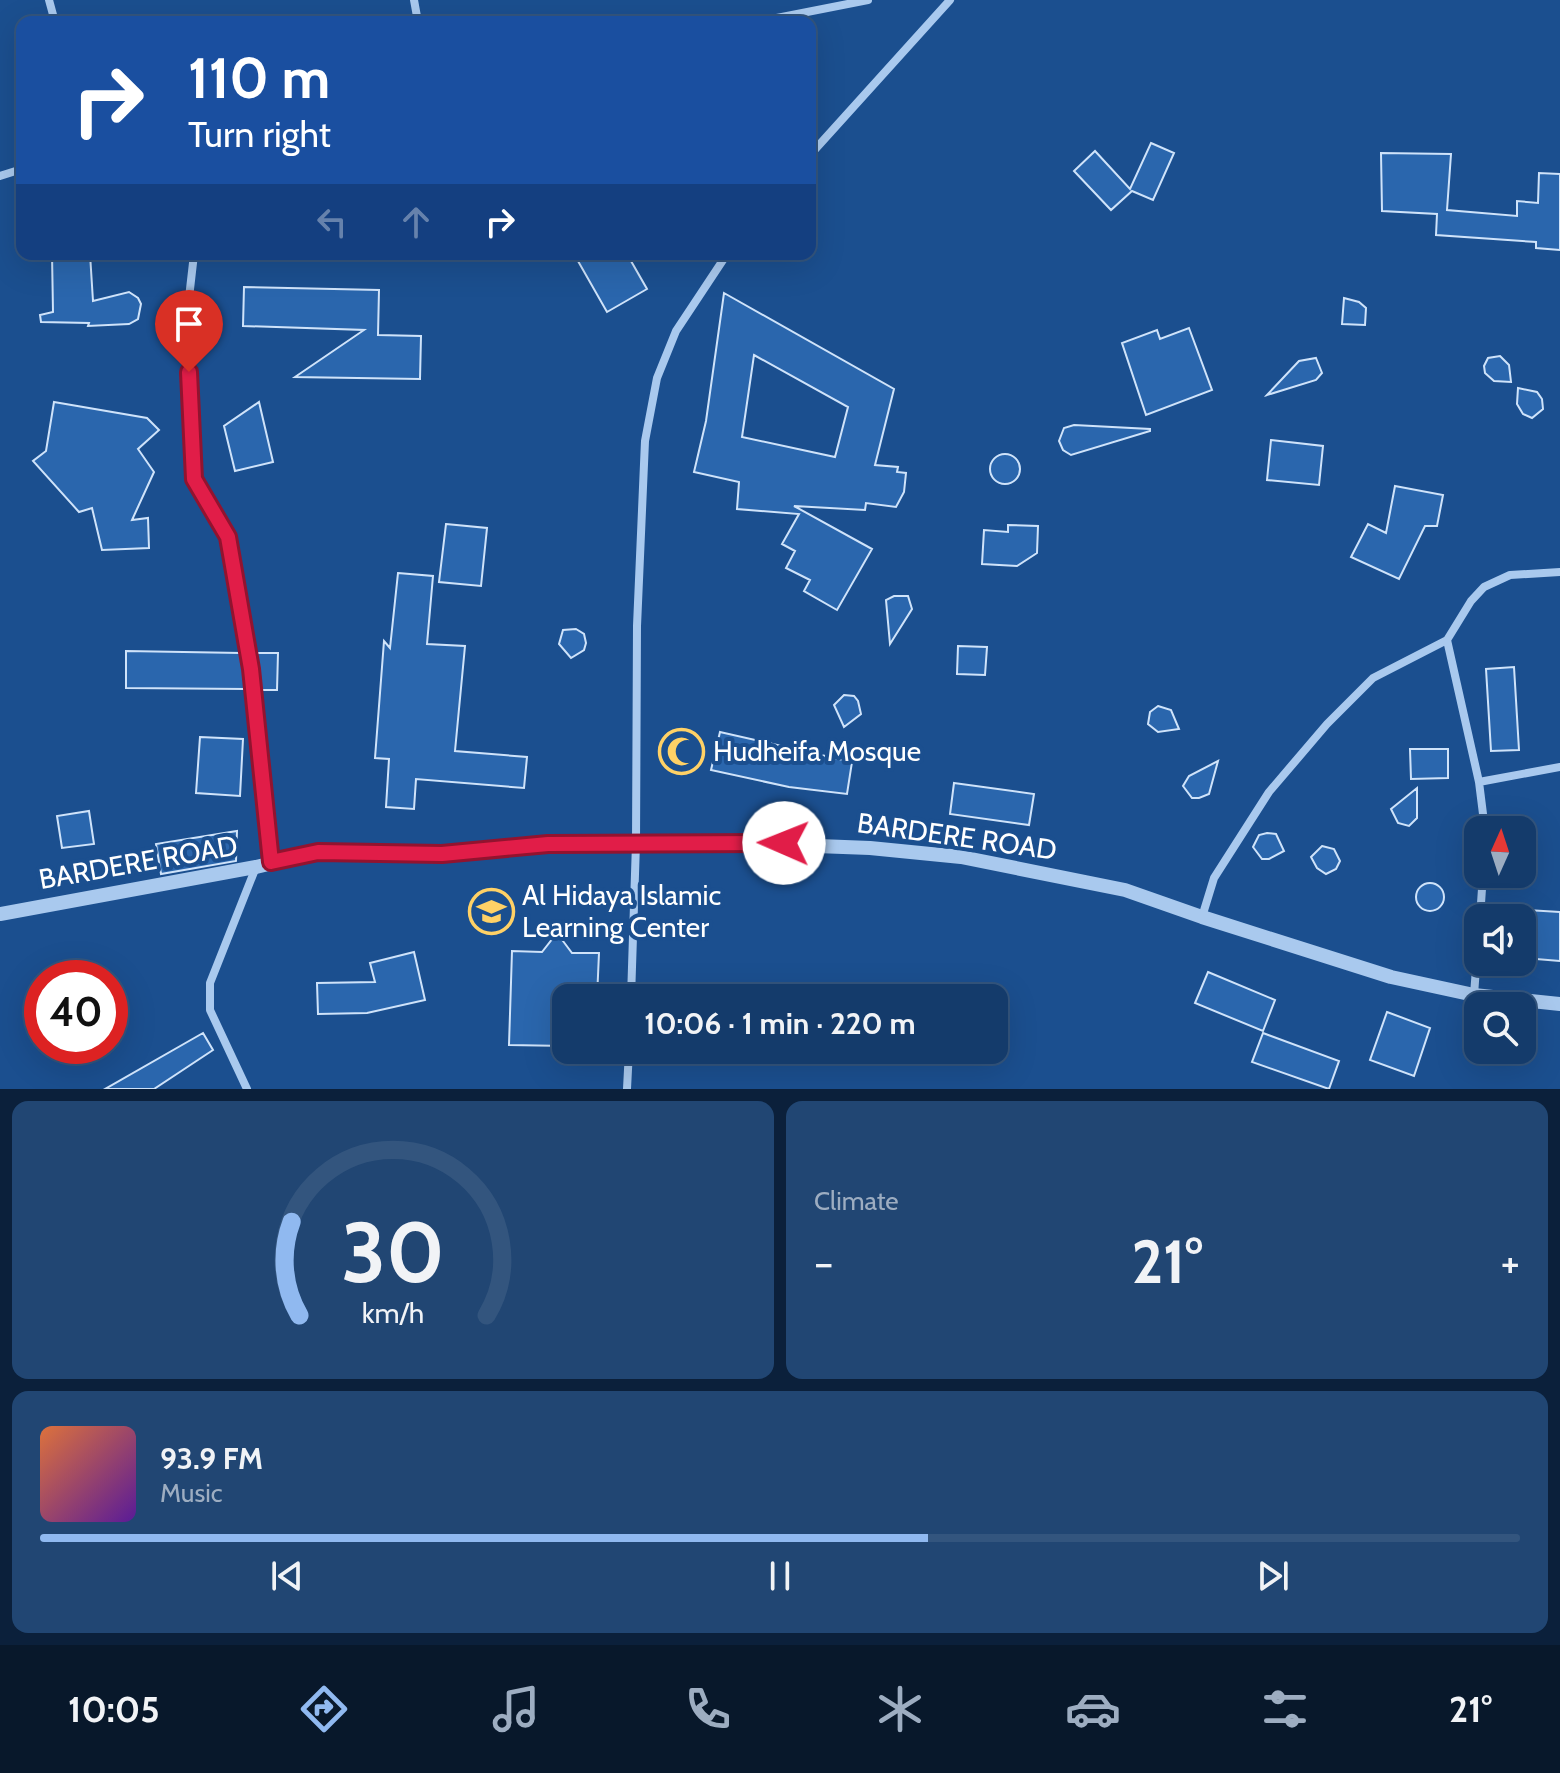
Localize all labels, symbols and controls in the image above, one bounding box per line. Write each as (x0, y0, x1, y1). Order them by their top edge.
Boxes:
text: 110 m (188, 44, 330, 112)
icon: right (56, 48, 160, 152)
text: Turn right (188, 112, 331, 156)
icon: left (310, 200, 354, 244)
icon: ahead (394, 200, 438, 244)
icon: right (478, 200, 522, 244)
pin (155, 290, 223, 372)
icon: arrive (167, 302, 211, 346)
mosque icon: Hudheifa Mosque (658, 727, 706, 775)
place label: Hudheifa Mosque (713, 734, 921, 768)
position arrow (742, 801, 826, 885)
street label: BARDERE ROAD (855, 805, 1059, 867)
north arrow (1464, 816, 1536, 888)
map controls (1464, 816, 1536, 1064)
street label: BARDERE ROAD (36, 828, 240, 896)
place label: Al Hidaya Islamic Learning Center (522, 878, 721, 944)
school or university icon: Al Hidaya Islamic Learning Center (467, 887, 515, 935)
button: sound (1464, 904, 1536, 976)
speed limit sign: 40 (24, 960, 128, 1064)
button: search (1464, 992, 1536, 1064)
text: 10:06 · 1 min · 220 m (644, 1005, 916, 1042)
text: Climate (814, 1185, 899, 1217)
text: 30 (341, 1202, 445, 1303)
text: 21° (1131, 1225, 1203, 1298)
text: − (814, 1236, 833, 1289)
text: + (1501, 1236, 1520, 1289)
text: km/h (362, 1295, 424, 1330)
text: 93.9 FM (160, 1440, 263, 1477)
text: Music (160, 1477, 223, 1509)
icon: previous (265, 1554, 309, 1598)
icon: pause (758, 1554, 802, 1598)
icon: next (1251, 1554, 1295, 1598)
icon: directions (296, 1681, 352, 1737)
icon: music (488, 1681, 544, 1737)
icon: phone (680, 1681, 736, 1737)
icon: climate (872, 1681, 928, 1737)
icon: car (1065, 1681, 1121, 1737)
icon: filters (1257, 1681, 1313, 1737)
text: 10:05 (68, 1687, 160, 1731)
text: 21° (1449, 1687, 1492, 1731)

